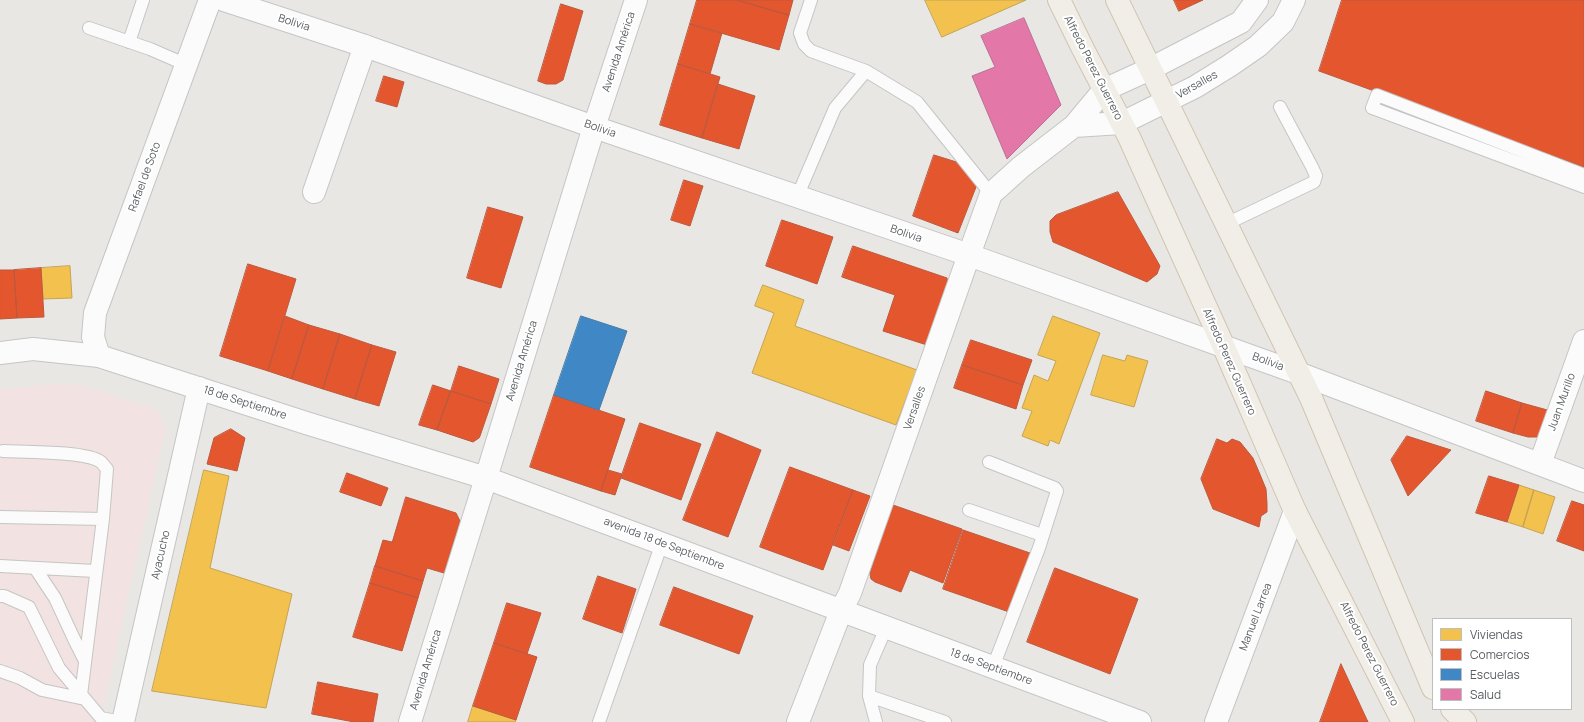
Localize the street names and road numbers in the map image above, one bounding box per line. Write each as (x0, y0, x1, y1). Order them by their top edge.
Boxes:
street label: Avenida América (600, 10, 638, 94)
street label: Bolivia (276, 12, 312, 34)
street label: Alfredo Perez Guerrero (1061, 13, 1125, 123)
street label: Versalles (1174, 68, 1220, 102)
street label: Bolivia (582, 117, 618, 141)
street label: Rafael de Soto (126, 140, 164, 214)
street label: Bolivia (888, 222, 924, 246)
street label: Alfredo Perez Guerrero (1199, 307, 1259, 417)
street label: Avenida América (503, 319, 541, 403)
street label: Bolivia (1250, 350, 1286, 374)
street label: Juan Murillo (1545, 371, 1579, 433)
street label: 18 de Septiembre (202, 383, 288, 423)
street label: Versalles (901, 384, 929, 432)
street label: avenida 18 de Septiembre (602, 515, 726, 573)
street label: Ayacucho (149, 529, 173, 581)
street label: Manuel Larrea (1237, 581, 1275, 653)
street label: Alfredo Perez Guerrero (1337, 599, 1401, 709)
street label: Avenida América (407, 628, 445, 712)
street label: 18 de Septiembre (948, 646, 1034, 688)

